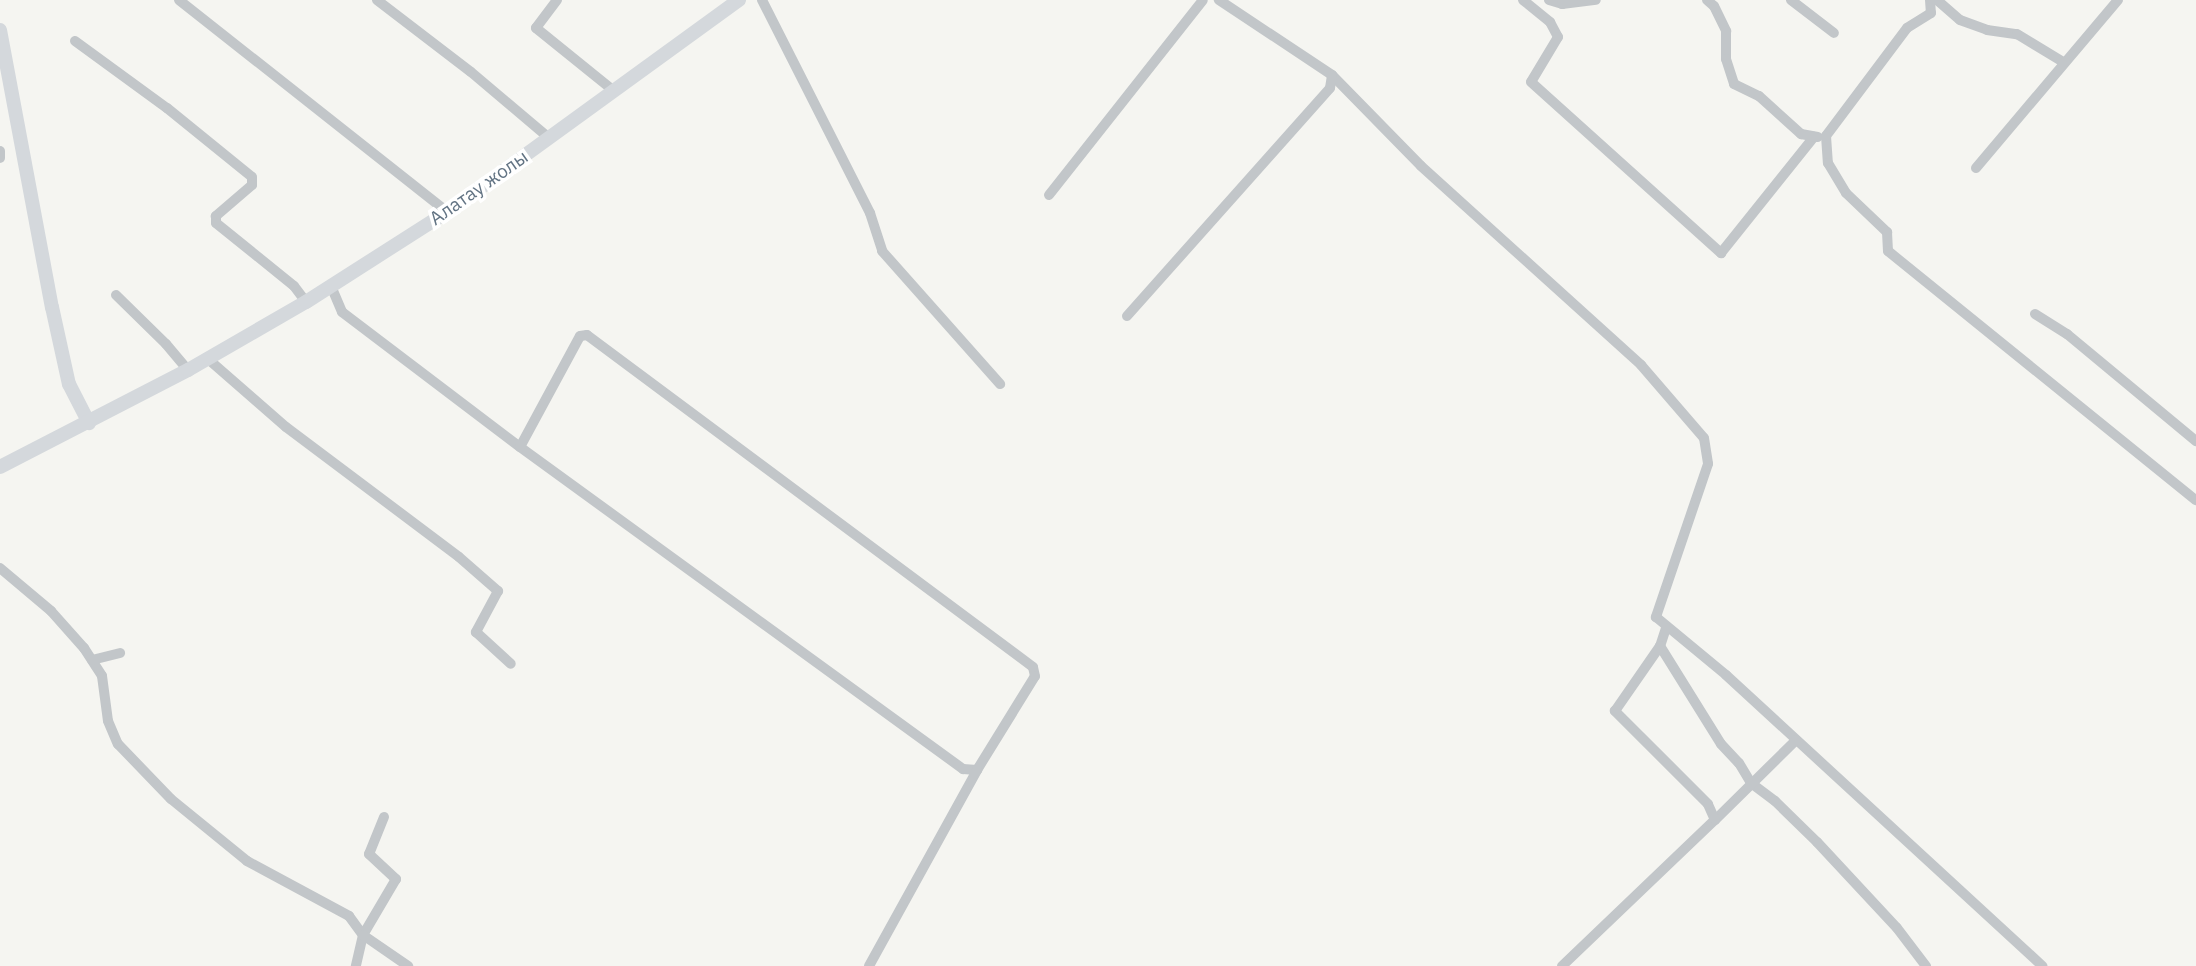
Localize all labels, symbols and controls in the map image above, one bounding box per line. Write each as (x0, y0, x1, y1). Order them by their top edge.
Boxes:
street label: Алатау жолы (425, 146, 533, 230)

